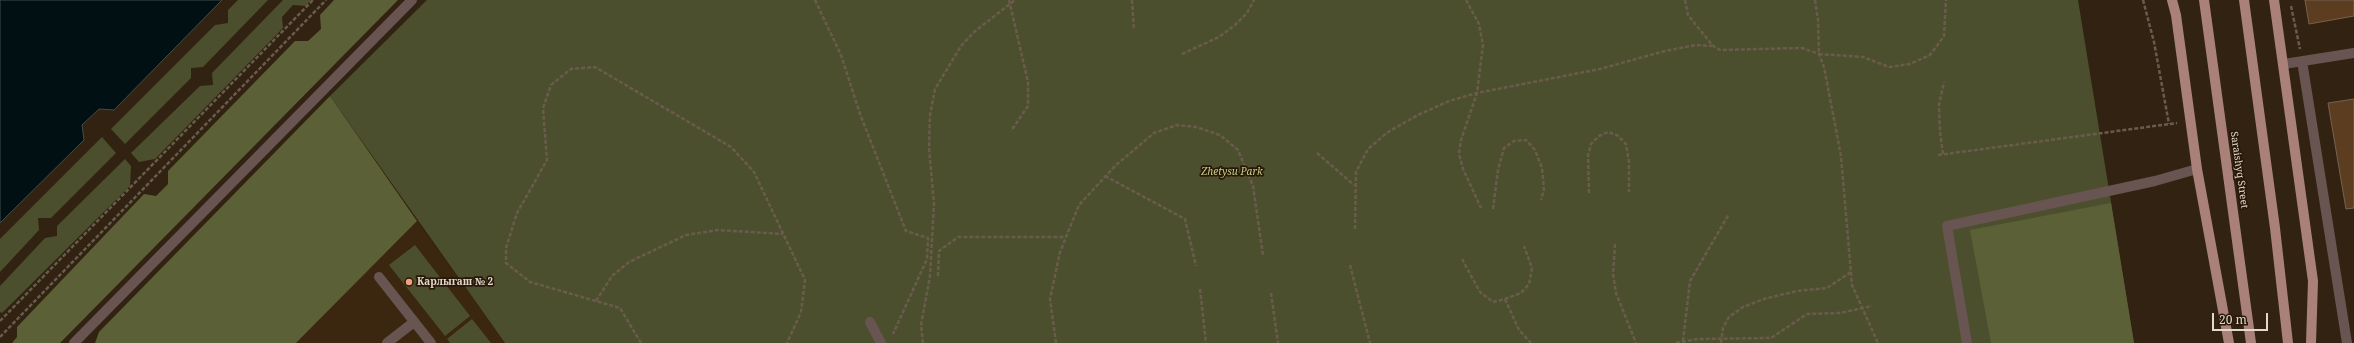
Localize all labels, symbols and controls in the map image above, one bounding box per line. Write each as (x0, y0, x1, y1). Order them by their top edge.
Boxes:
street label: Saraishyq Street (2228, 131, 2250, 209)
park label: Zhetysu Park (1201, 166, 1263, 178)
place label: Карлыгаш № 2 (417, 276, 493, 288)
marker: Карлыгаш № 2 (404, 277, 414, 287)
scale bar (2214, 305, 2270, 331)
text: 20 m (2219, 311, 2247, 328)

